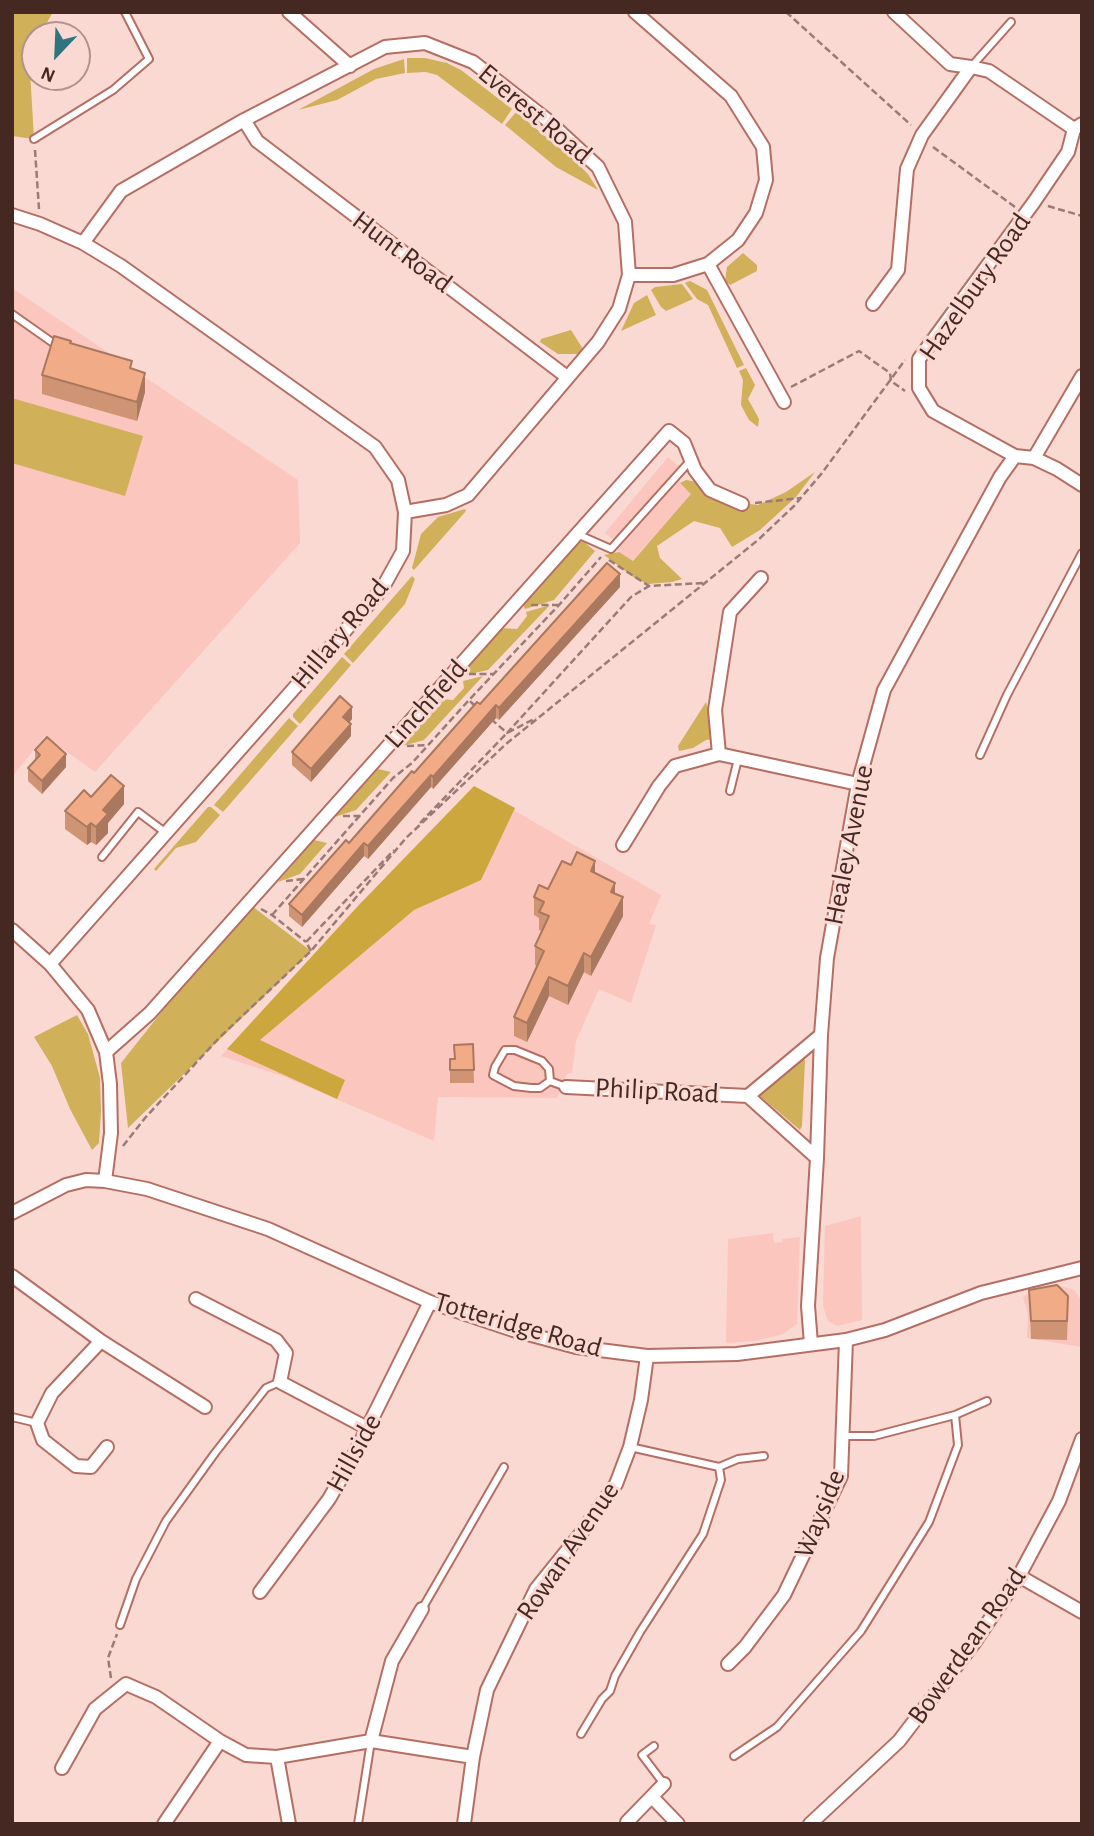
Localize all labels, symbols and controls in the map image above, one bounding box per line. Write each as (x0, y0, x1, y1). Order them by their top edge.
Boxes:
north arrow (21, 21, 91, 91)
street label: Everest Road (471, 57, 599, 171)
text: N (39, 63, 58, 85)
street label: Hunt Road (345, 204, 459, 300)
street label: Hazelbury Road (912, 207, 1038, 367)
street label: Hillary Road (284, 572, 396, 696)
street label: Linchfield (377, 653, 475, 755)
street label: Healey Avenue (817, 762, 881, 928)
street label: Philip Road (594, 1071, 720, 1111)
street label: Totteridge Road (430, 1285, 606, 1365)
street label: Hillside (319, 1408, 389, 1498)
street label: Wayside (787, 1465, 853, 1563)
street label: Rowan Avenue (509, 1475, 627, 1627)
street label: Bowerdean Road (901, 1561, 1033, 1731)

